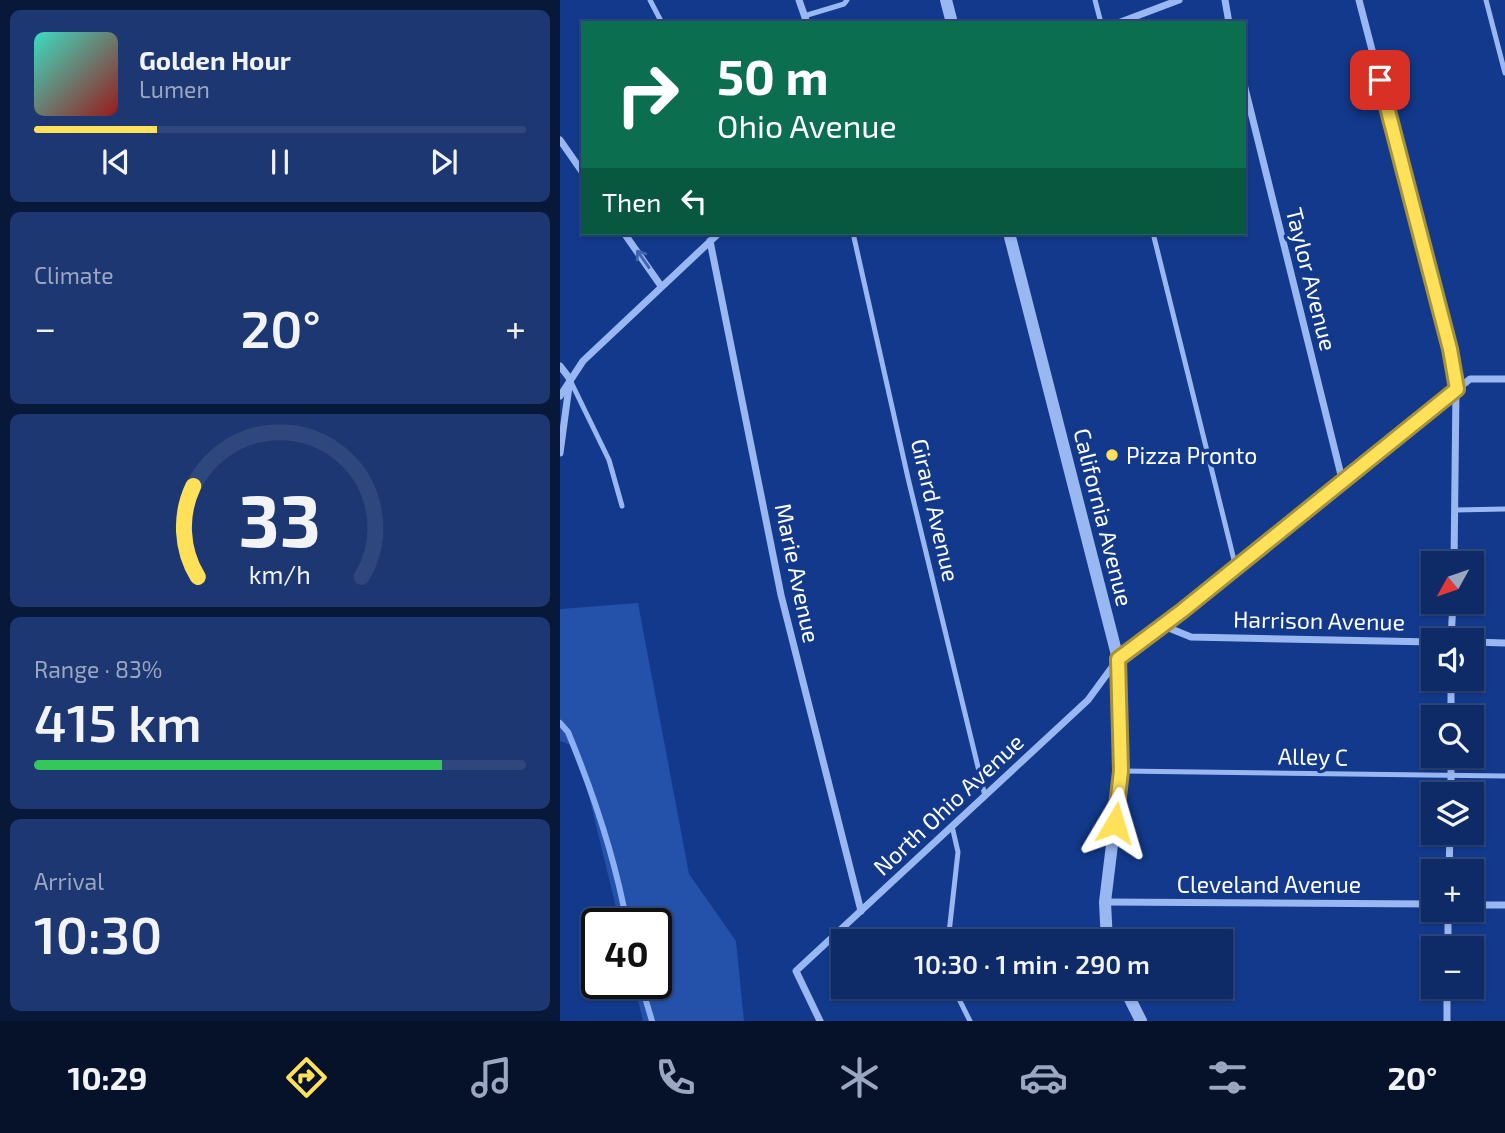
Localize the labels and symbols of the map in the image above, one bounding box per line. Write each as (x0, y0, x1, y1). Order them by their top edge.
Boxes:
pin (1350, 50, 1410, 110)
street label: Taylor Avenue (1281, 205, 1343, 353)
one-way arrow (636, 250, 650, 269)
street label: California Avenue (1068, 425, 1140, 609)
street label: Girard Avenue (906, 436, 966, 584)
place label: Pizza Pronto (1126, 441, 1257, 469)
marker: Pizza Pronto (1104, 447, 1120, 463)
street label: Marie Avenue (770, 501, 826, 645)
north arrow (1421, 551, 1484, 614)
street label: Harrison Avenue (1233, 605, 1405, 635)
street label: North Ohio Avenue (867, 727, 1029, 881)
street label: Alley C (1278, 741, 1348, 771)
position arrow (1078, 786, 1152, 860)
street label: Cleveland Avenue (1177, 870, 1361, 898)
speed limit sign: 40 (581, 908, 672, 999)

